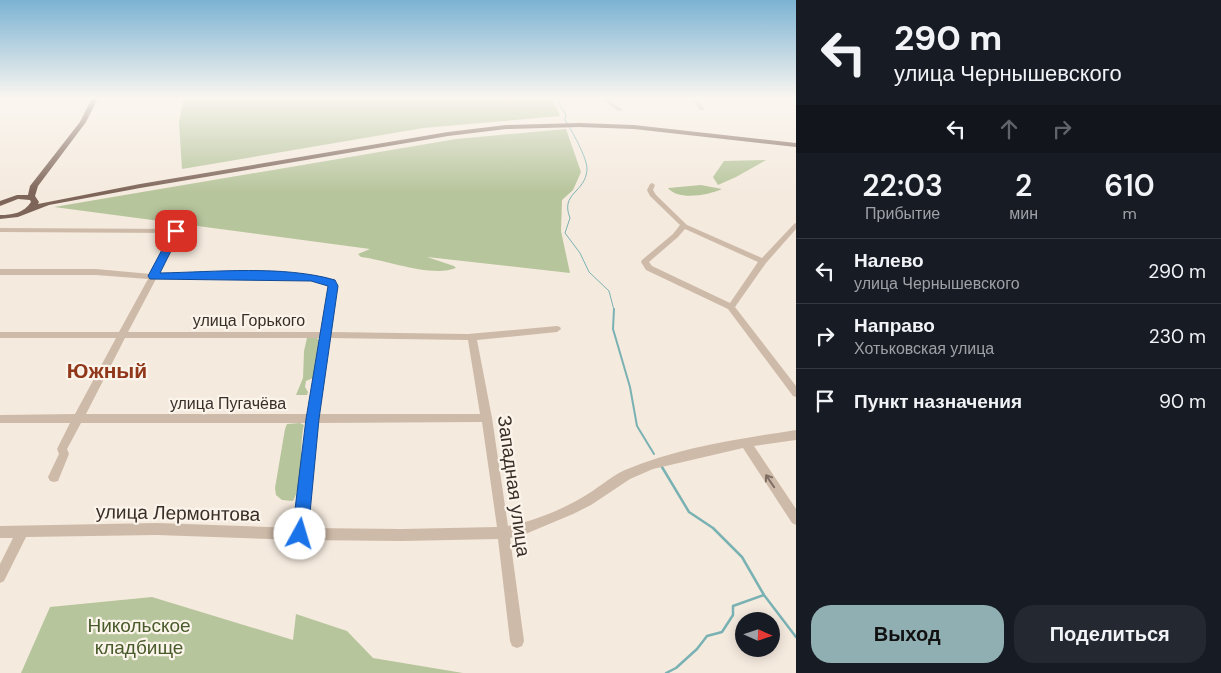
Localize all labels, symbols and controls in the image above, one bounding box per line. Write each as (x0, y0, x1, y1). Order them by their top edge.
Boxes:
text: 290 m (894, 15, 1002, 61)
icon: left (811, 20, 876, 85)
text: улица Чернышевского (894, 59, 1122, 88)
icon: left (942, 115, 970, 143)
icon: ahead (995, 115, 1023, 143)
icon: right (1048, 115, 1076, 143)
text: 22:03 (862, 166, 943, 205)
text: 2 (1015, 166, 1032, 205)
text: 610 (1104, 166, 1155, 205)
text: Прибытие (865, 203, 940, 224)
text: мин (1009, 203, 1038, 224)
text: m (1122, 203, 1137, 224)
pin (155, 210, 197, 252)
icon: arrive (162, 217, 190, 245)
text: Налево (854, 248, 924, 273)
icon: left (811, 257, 839, 285)
text: 290 m (1148, 259, 1206, 284)
text: улица Чернышевского (854, 273, 1020, 294)
street label: улица Горького (193, 310, 305, 331)
text: Направо (854, 313, 935, 338)
icon: right (811, 322, 839, 350)
text: 230 m (1149, 324, 1206, 349)
text: Хотьковская улица (854, 338, 994, 359)
district label: Южный (67, 357, 147, 385)
icon: arrive (811, 387, 839, 415)
text: Пункт назначения (854, 389, 1022, 414)
text: 90 m (1159, 389, 1206, 414)
street label: улица Пугачёва (170, 393, 286, 414)
street label: Западная улица (492, 414, 536, 559)
one-way arrow (765, 474, 776, 488)
street label: улица Лермонтова (96, 499, 261, 527)
position arrow (273, 507, 325, 559)
button: Выход (811, 605, 1004, 663)
button: Поделиться (1014, 605, 1206, 663)
north arrow (735, 612, 780, 658)
map controls (735, 612, 780, 657)
park label: Никольское кладбище (87, 613, 191, 660)

